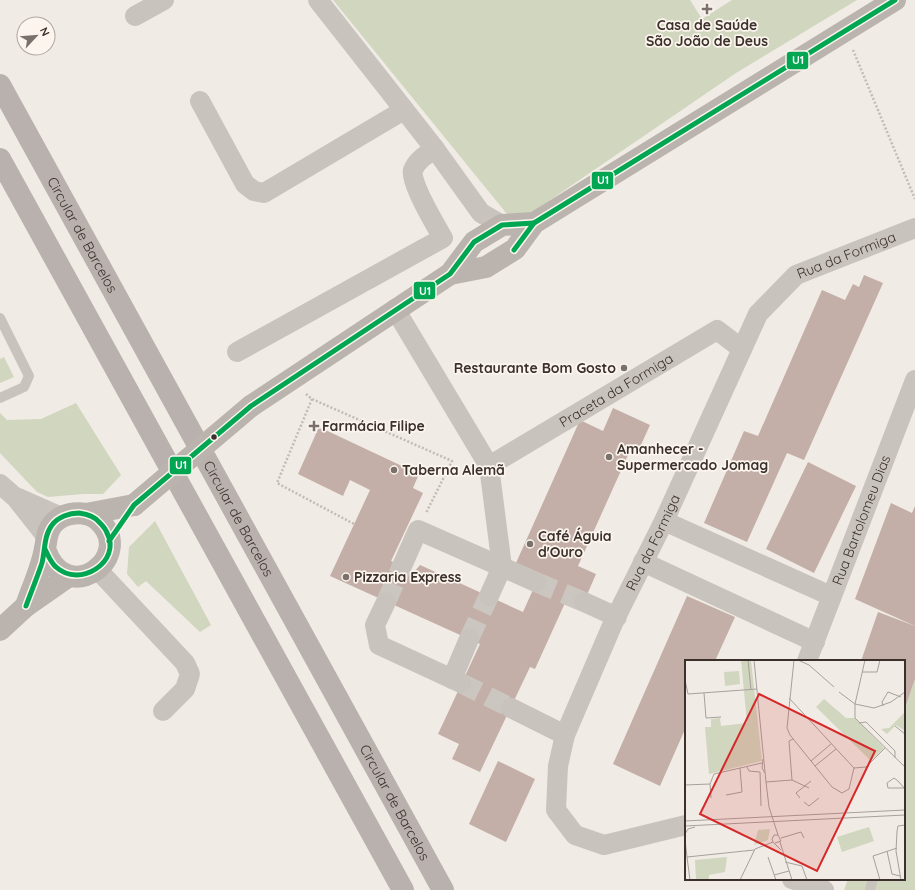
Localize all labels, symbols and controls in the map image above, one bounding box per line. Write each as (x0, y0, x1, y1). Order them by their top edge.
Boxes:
marker: Casa de Saúde São João de Deus (701, 3, 713, 15)
north arrow (16, 16, 56, 56)
place label: Casa de Saúde São João de Deus (646, 16, 768, 50)
text: N (37, 25, 53, 38)
line badge: U1 (786, 51, 809, 70)
text: U1 (792, 53, 804, 67)
line badge: U1 (591, 171, 614, 190)
text: U1 (597, 173, 609, 187)
street label: Circular de Barcelos (43, 174, 122, 296)
street label: Rua da Formiga (794, 228, 898, 283)
line badge: U1 (413, 281, 436, 300)
text: U1 (419, 284, 431, 298)
street label: Praceta da Formiga (556, 349, 676, 431)
place label: Restaurante Bom Gosto (454, 359, 616, 377)
marker: Restaurante Bom Gosto (619, 363, 629, 373)
place label: Farmácia Filipe (322, 417, 425, 435)
marker: Farmácia Filipe (309, 421, 319, 431)
unlabelled marker (209, 432, 219, 442)
place label: Amanhecer - Supermercado Jomag (617, 440, 768, 474)
marker: Amanhecer - Supermercado Jomag (604, 452, 614, 462)
street label: Rua Bartolomeu Dias (828, 452, 894, 588)
line badge: U1 (169, 456, 192, 475)
text: U1 (175, 458, 187, 472)
street label: Circular de Barcelos (200, 458, 278, 580)
place label: Taberna Alemã (402, 461, 505, 479)
marker: Taberna Alemã (389, 465, 399, 475)
street label: Rua da Formiga (622, 492, 684, 594)
place label: Café Águia d'Ouro (538, 527, 612, 561)
marker: Café Águia d'Ouro (525, 539, 535, 549)
place label: Pizzaria Express (354, 568, 462, 586)
marker: Pizzaria Express (341, 572, 351, 582)
inset map (685, 660, 905, 880)
street label: Circular de Barcelos (356, 741, 434, 864)

